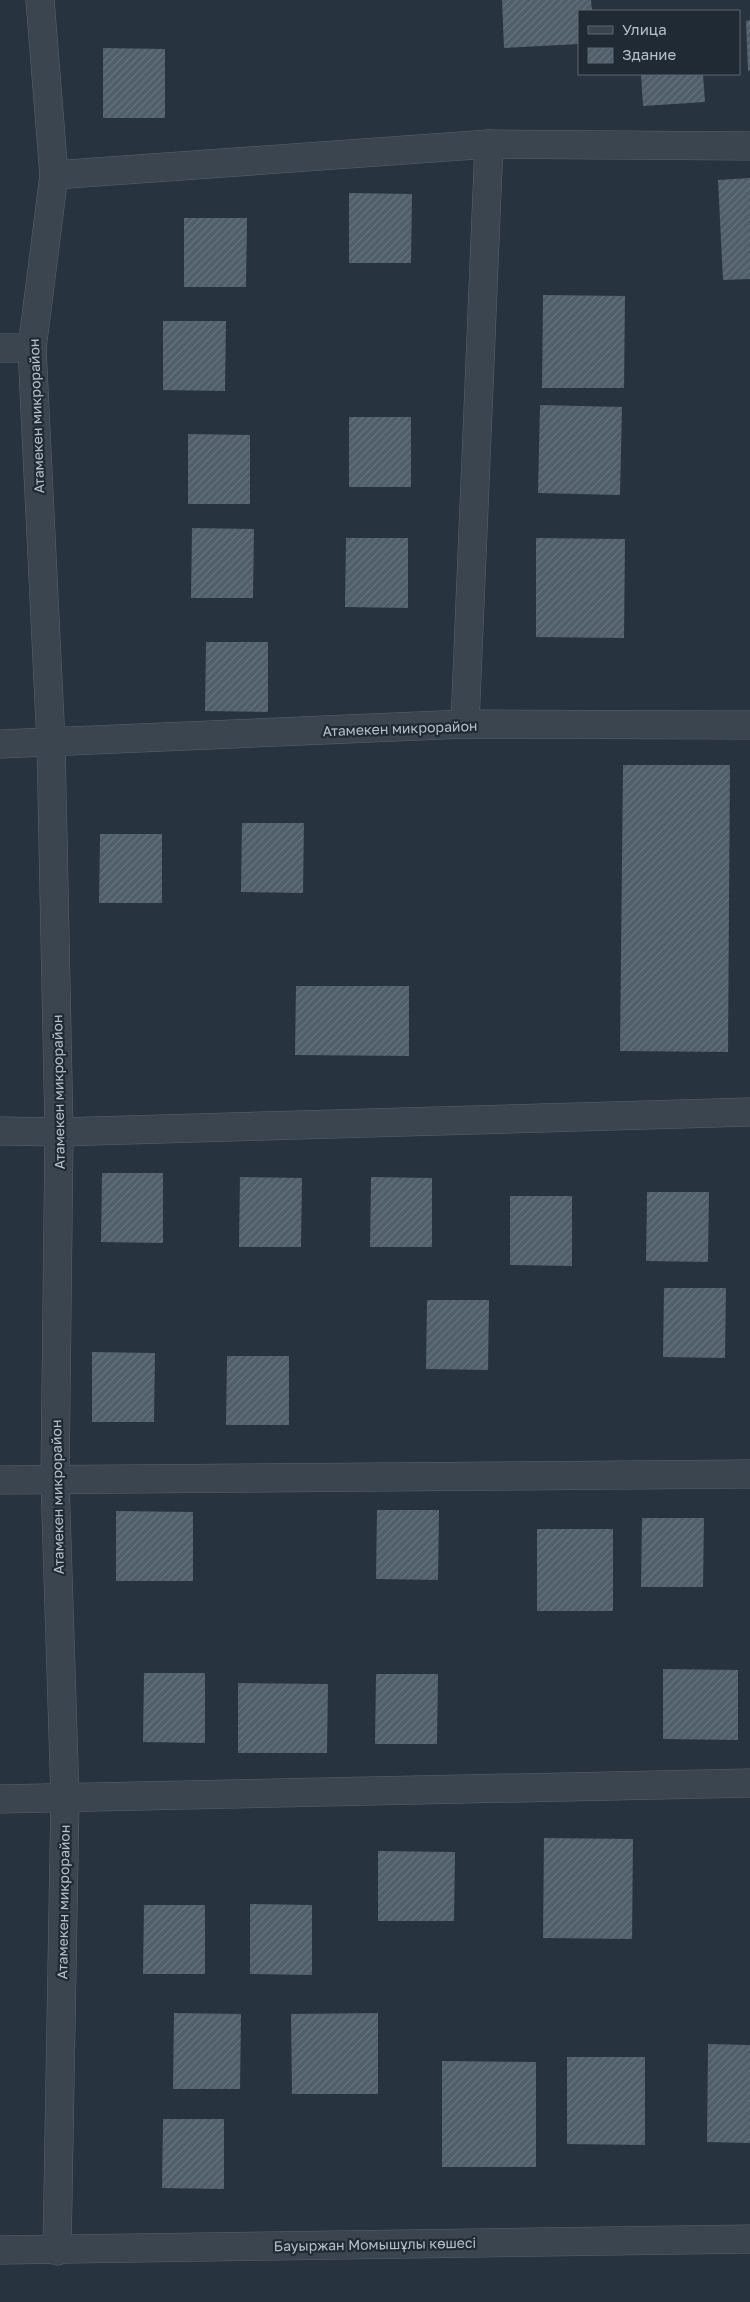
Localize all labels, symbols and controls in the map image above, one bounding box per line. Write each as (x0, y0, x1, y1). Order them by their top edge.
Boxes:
legend (578, 10, 740, 75)
text: Улица (622, 20, 667, 38)
text: Здание (622, 45, 676, 63)
street label: Атамекен микрорайон (25, 338, 47, 494)
street label: Атамекен микрорайон (322, 717, 478, 739)
street label: Атамекен микрорайон (48, 1014, 68, 1170)
street label: Атамекен микрорайон (47, 1419, 67, 1575)
street label: Атамекен микрорайон (53, 1824, 73, 1980)
street label: Бауыржан Момышұлы көшесі (274, 2234, 476, 2255)

